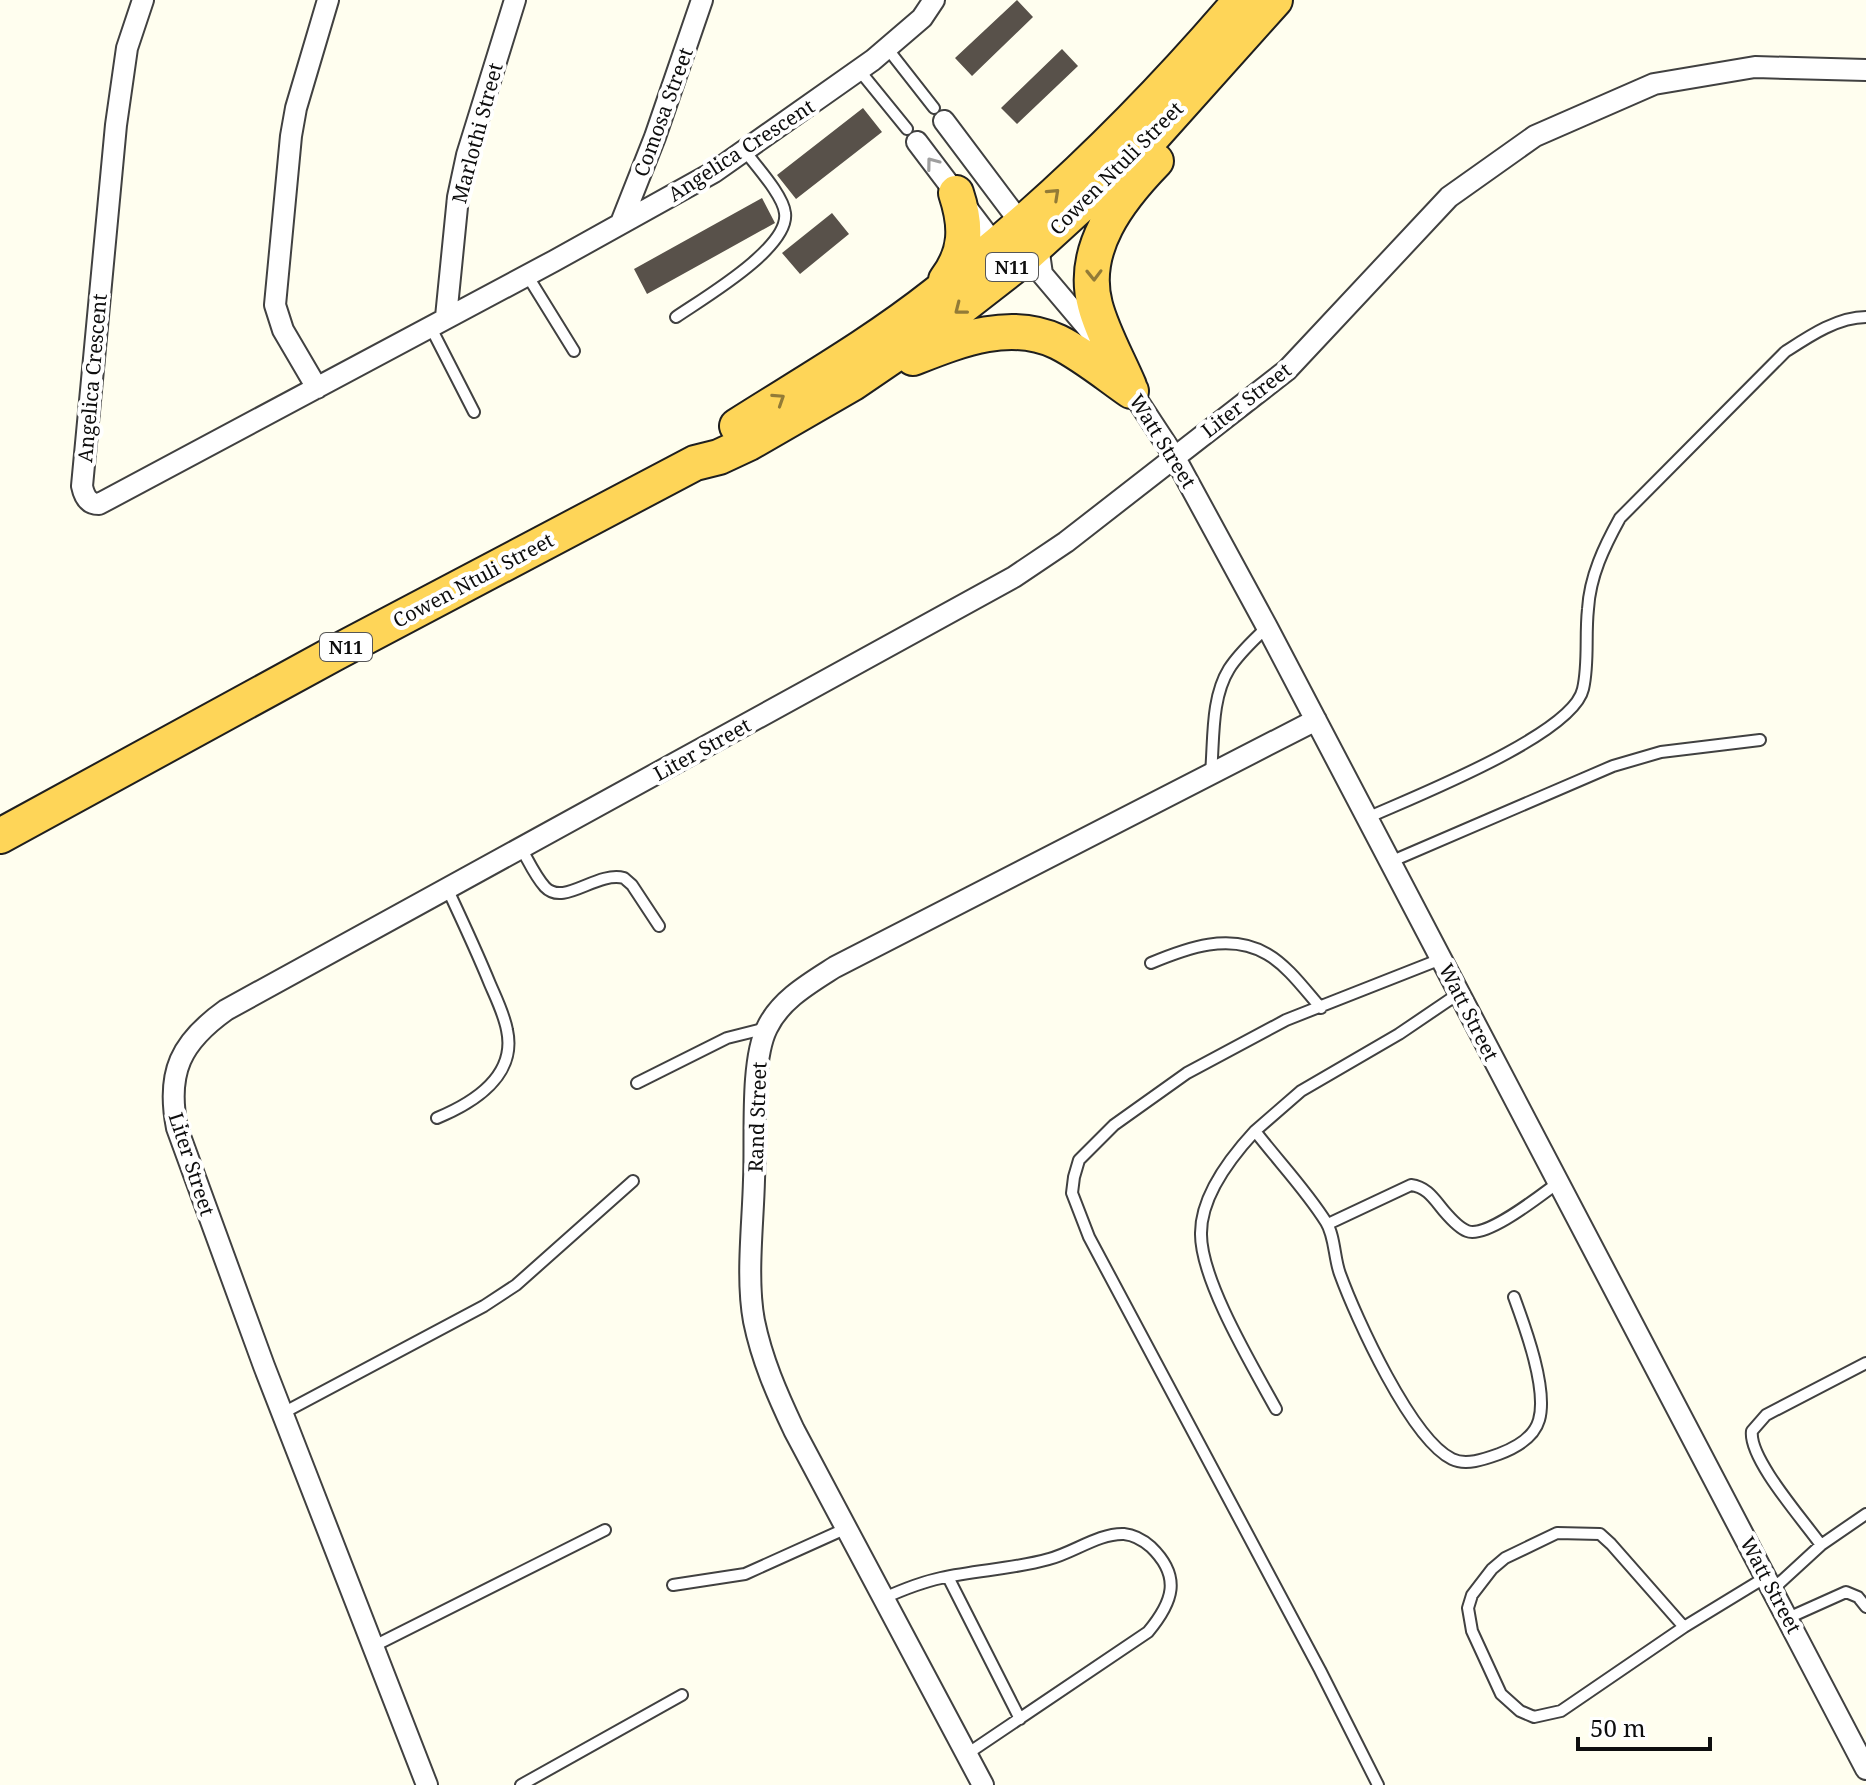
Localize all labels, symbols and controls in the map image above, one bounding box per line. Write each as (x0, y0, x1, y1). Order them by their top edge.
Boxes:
street label: Comosa Street (627, 44, 699, 180)
street label: Marlothi Street (445, 60, 509, 206)
street label: Angelica Crescent (663, 93, 819, 207)
street label: Cowen Ntuli Street (1043, 95, 1189, 241)
one-way arrow (928, 157, 942, 171)
one-way arrow (1045, 189, 1059, 204)
road number: N11 (986, 253, 1038, 281)
one-way arrow (1085, 269, 1102, 282)
street label: Angelica Crescent (71, 293, 113, 463)
one-way arrow (954, 299, 969, 313)
street label: Liter Street (1196, 356, 1296, 444)
street label: Watt Street (1123, 389, 1203, 493)
one-way arrow (770, 394, 785, 409)
street label: Cowen Ntuli Street (388, 526, 558, 634)
road number: N11 (320, 633, 372, 661)
street label: Liter Street (649, 711, 755, 787)
street label: Watt Street (1433, 959, 1505, 1065)
street label: Rand Street (742, 1061, 772, 1173)
street label: Liter Street (163, 1109, 221, 1219)
street label: Watt Street (1734, 1532, 1808, 1638)
scale bar (1578, 1701, 1710, 1751)
text: 50 m (1590, 1711, 1646, 1744)

